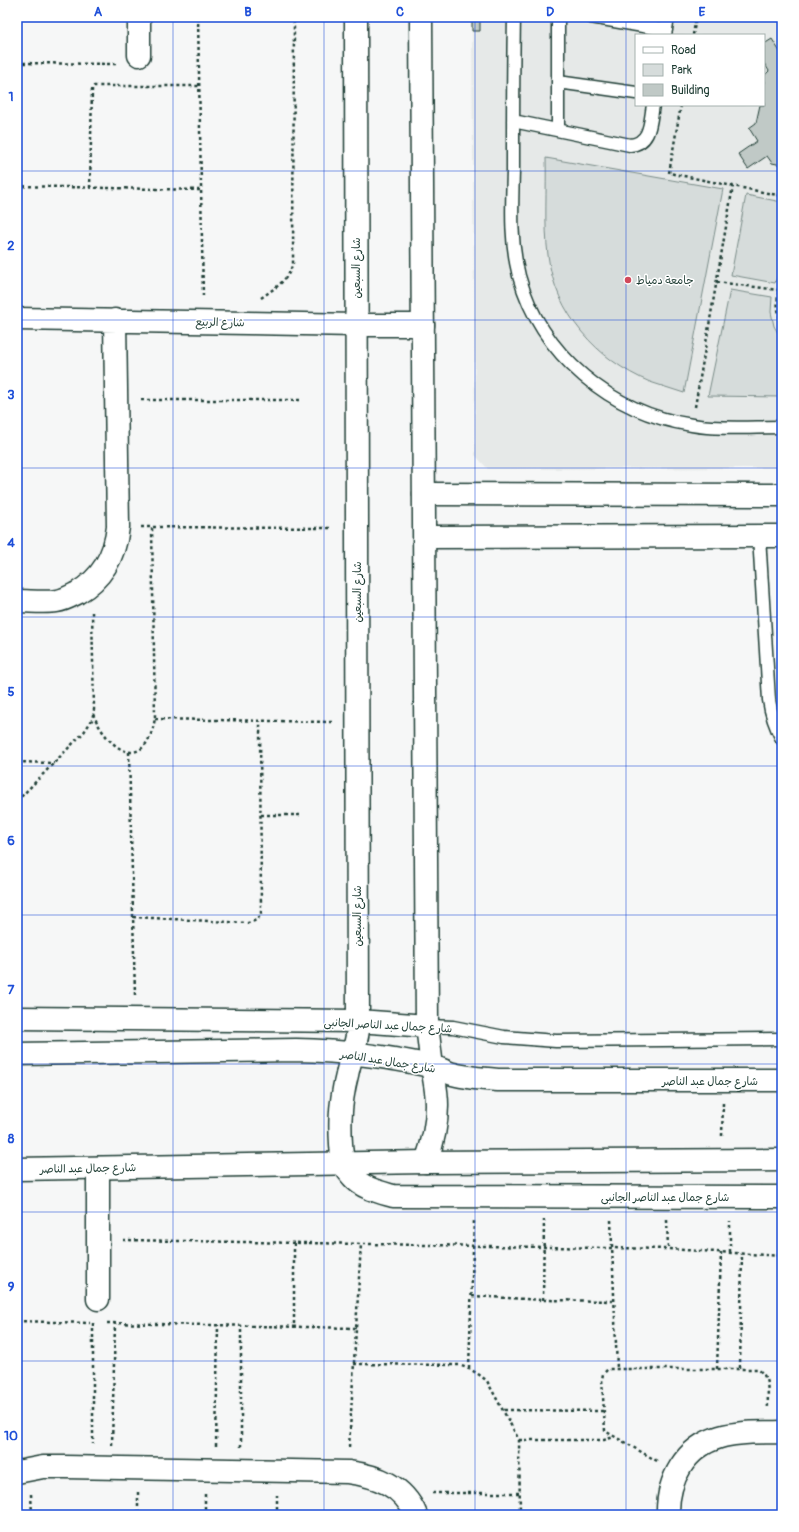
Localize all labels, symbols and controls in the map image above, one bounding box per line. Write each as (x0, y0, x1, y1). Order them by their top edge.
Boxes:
text: A (94, 4, 103, 20)
text: B (244, 4, 252, 20)
text: C (396, 4, 404, 20)
text: D (546, 4, 554, 20)
text: E (699, 4, 706, 20)
legend (635, 34, 765, 106)
text: Road (671, 43, 696, 58)
text: Park (671, 63, 692, 78)
text: Building (671, 83, 710, 98)
text: 1 (8, 89, 14, 105)
street label: شارع السبعين (350, 237, 365, 299)
text: 2 (7, 238, 15, 254)
place label: جامعة دمياط (636, 274, 694, 287)
marker: جامعة دمياط (623, 275, 633, 285)
street label: شارع الربيع (195, 316, 245, 331)
text: 3 (7, 387, 15, 403)
text: 4 (7, 535, 15, 551)
street label: شارع السبعين (351, 561, 366, 623)
text: 5 (7, 684, 15, 700)
text: 6 (7, 833, 15, 849)
street label: شارع السبعين (351, 885, 366, 947)
text: 7 (8, 982, 15, 998)
street label: شارع جمال عبد الناصر الجانبى (323, 1016, 453, 1037)
street label: شارع جمال عبد الناصر (338, 1047, 436, 1077)
street label: شارع جمال عبد الناصر (661, 1075, 758, 1090)
text: 8 (8, 1131, 15, 1147)
street label: شارع جمال عبد الناصر (39, 1161, 136, 1178)
street label: شارع جمال عبد الناصر الجانبى (601, 1191, 729, 1206)
text: 9 (8, 1279, 15, 1295)
text: 10 (4, 1428, 18, 1444)

